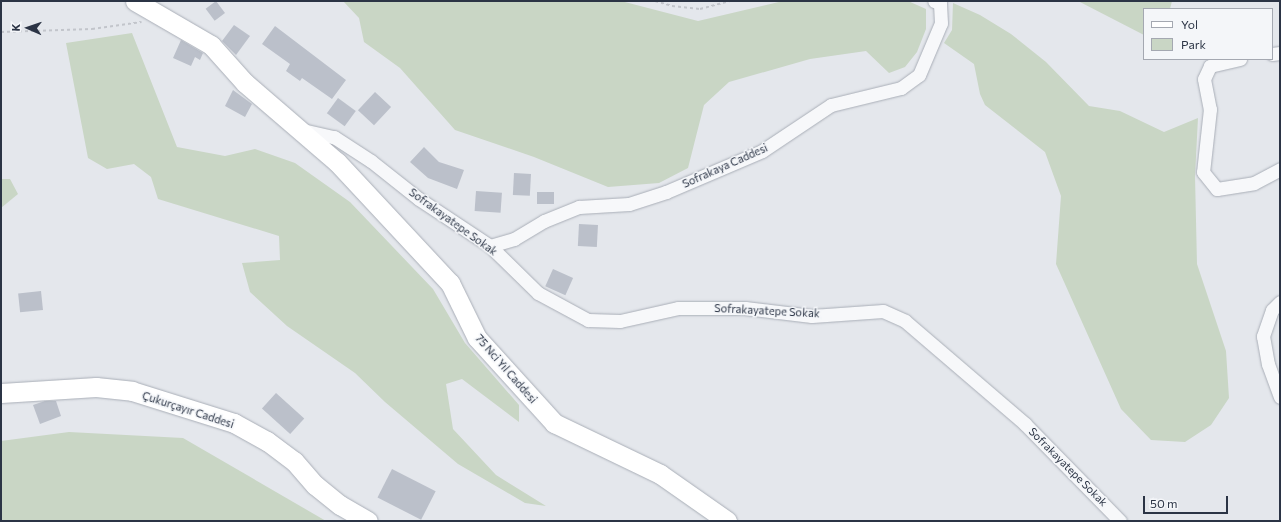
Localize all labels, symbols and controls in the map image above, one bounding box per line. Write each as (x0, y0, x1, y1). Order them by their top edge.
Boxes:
north arrow (8, 8, 48, 48)
legend (1143, 8, 1273, 60)
text: Yol (1181, 17, 1198, 31)
text: K (9, 23, 22, 32)
text: Park (1181, 37, 1206, 51)
street label: Sofrakaya Caddesi (680, 141, 770, 191)
street label: Sofrakayatepe Sokak (406, 186, 500, 258)
street label: Sofrakayatepe Sokak (714, 302, 820, 320)
street label: 75 Nci Yıl Caddesi (473, 332, 539, 406)
street label: Çukurçayır Caddesi (140, 389, 236, 431)
street label: Sofrakayatepe Sokak (1026, 425, 1110, 509)
scale bar (1145, 488, 1230, 514)
text: 50 m (1150, 496, 1178, 510)

